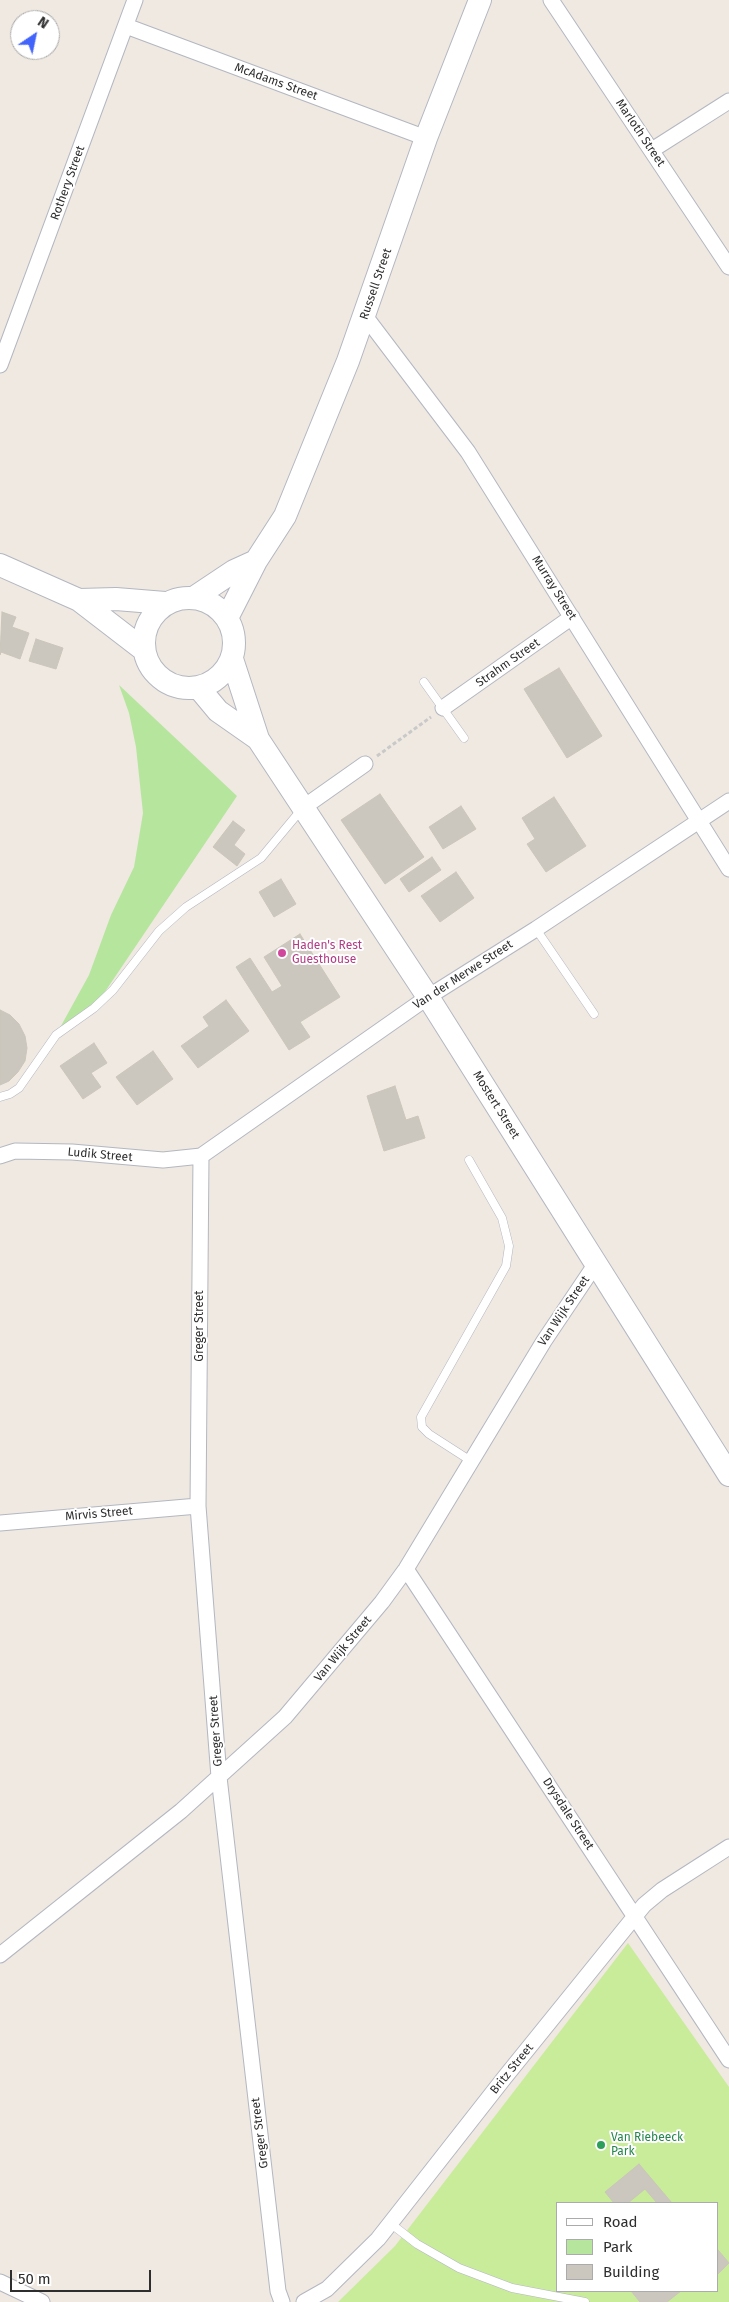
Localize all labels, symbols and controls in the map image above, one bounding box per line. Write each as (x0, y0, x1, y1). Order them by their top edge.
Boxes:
north arrow (10, 10, 60, 60)
text: N (34, 13, 52, 33)
street label: McAdams Street (233, 60, 319, 104)
street label: Marloth Street (612, 97, 668, 169)
street label: Rothery Street (48, 144, 88, 222)
street label: Russell Street (357, 246, 395, 322)
street label: Murray Street (529, 553, 579, 623)
street label: Strahm Street (473, 636, 543, 690)
street label: Van der Merwe Street (410, 937, 516, 1013)
place label: Haden's Rest Guesthouse (292, 939, 362, 967)
marker: Haden's Rest Guesthouse (276, 947, 288, 959)
street label: Mostert Street (469, 1068, 523, 1142)
street label: Ludik Street (67, 1145, 133, 1165)
street label: Van Wijk Street (535, 1273, 593, 1349)
street label: Greger Street (193, 1290, 207, 1362)
street label: Mirvis Street (65, 1504, 133, 1524)
street label: Van Wijk Street (311, 1613, 375, 1685)
street label: Greger Street (206, 1695, 226, 1767)
street label: Drysdale Street (539, 1775, 597, 1853)
street label: Britz Street (487, 2041, 537, 2097)
street label: Greger Street (249, 2097, 271, 2169)
place label: Van Riebeeck Park (611, 2131, 683, 2159)
marker: Van Riebeeck Park (595, 2139, 607, 2151)
legend (556, 2202, 719, 2292)
text: Road (603, 2213, 638, 2231)
text: Park (603, 2238, 633, 2256)
scale bar (12, 2260, 154, 2292)
text: Building (603, 2263, 659, 2281)
text: 50 m (18, 2270, 51, 2288)

